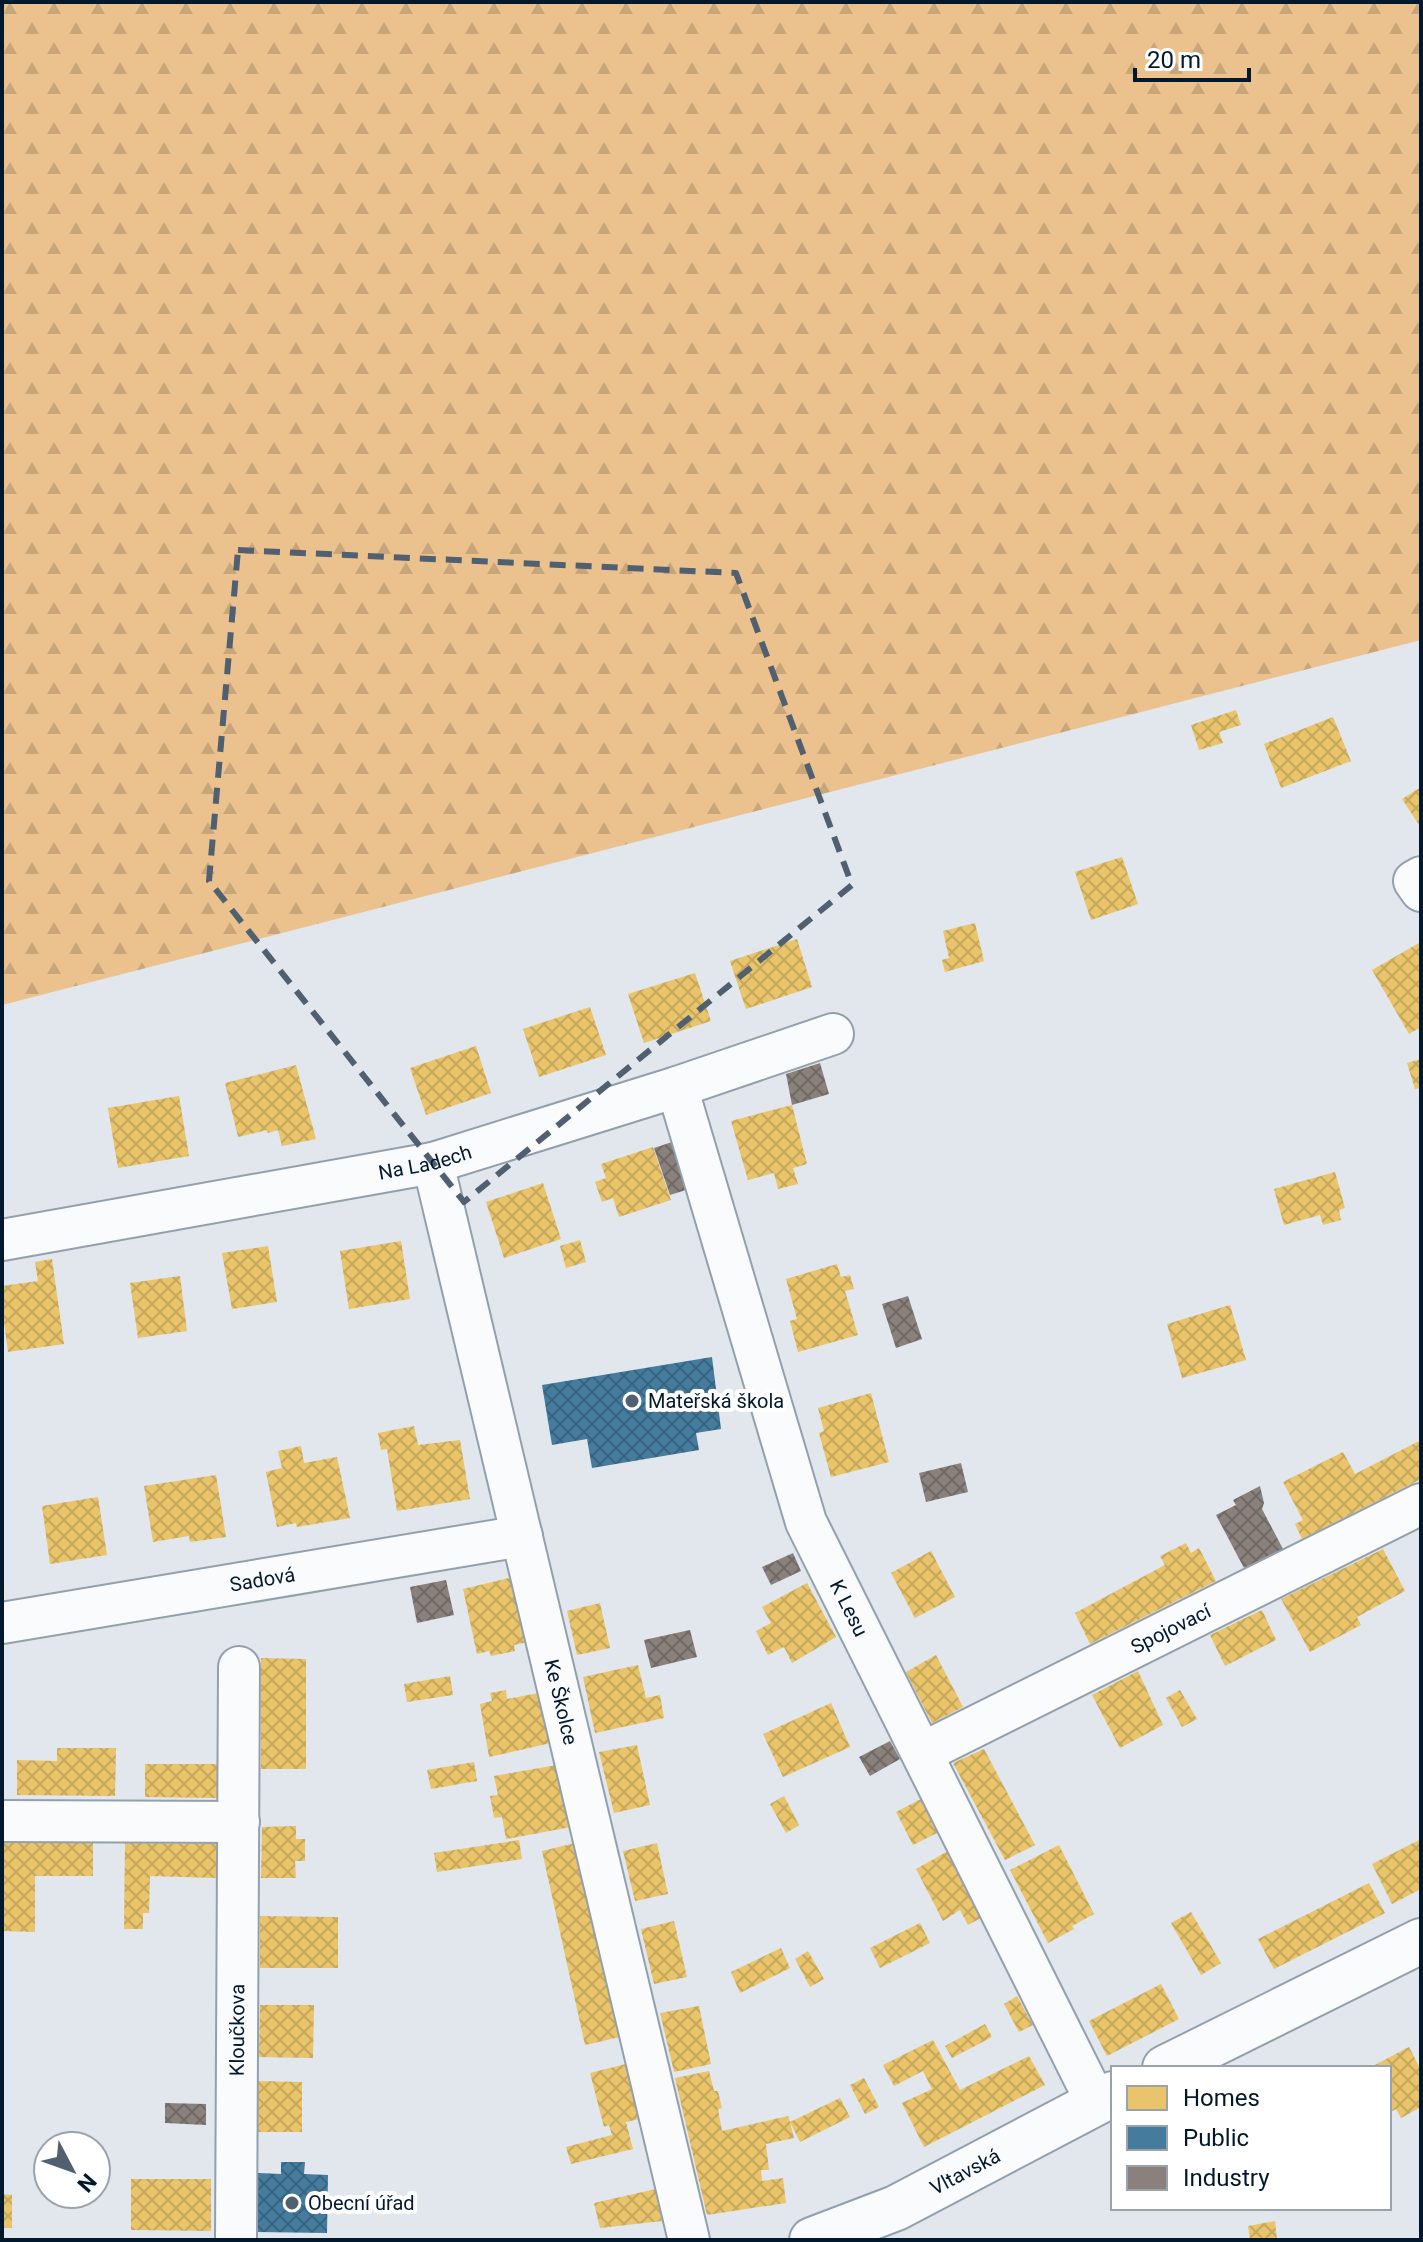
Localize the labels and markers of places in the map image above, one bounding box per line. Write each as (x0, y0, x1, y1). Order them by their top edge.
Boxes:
place label: Mateřská škola (648, 1389, 784, 1413)
marker: Mateřská škola (623, 1392, 641, 1410)
place label: Obecní úřad (308, 2191, 415, 2215)
marker: Obecní úřad (283, 2194, 301, 2212)

